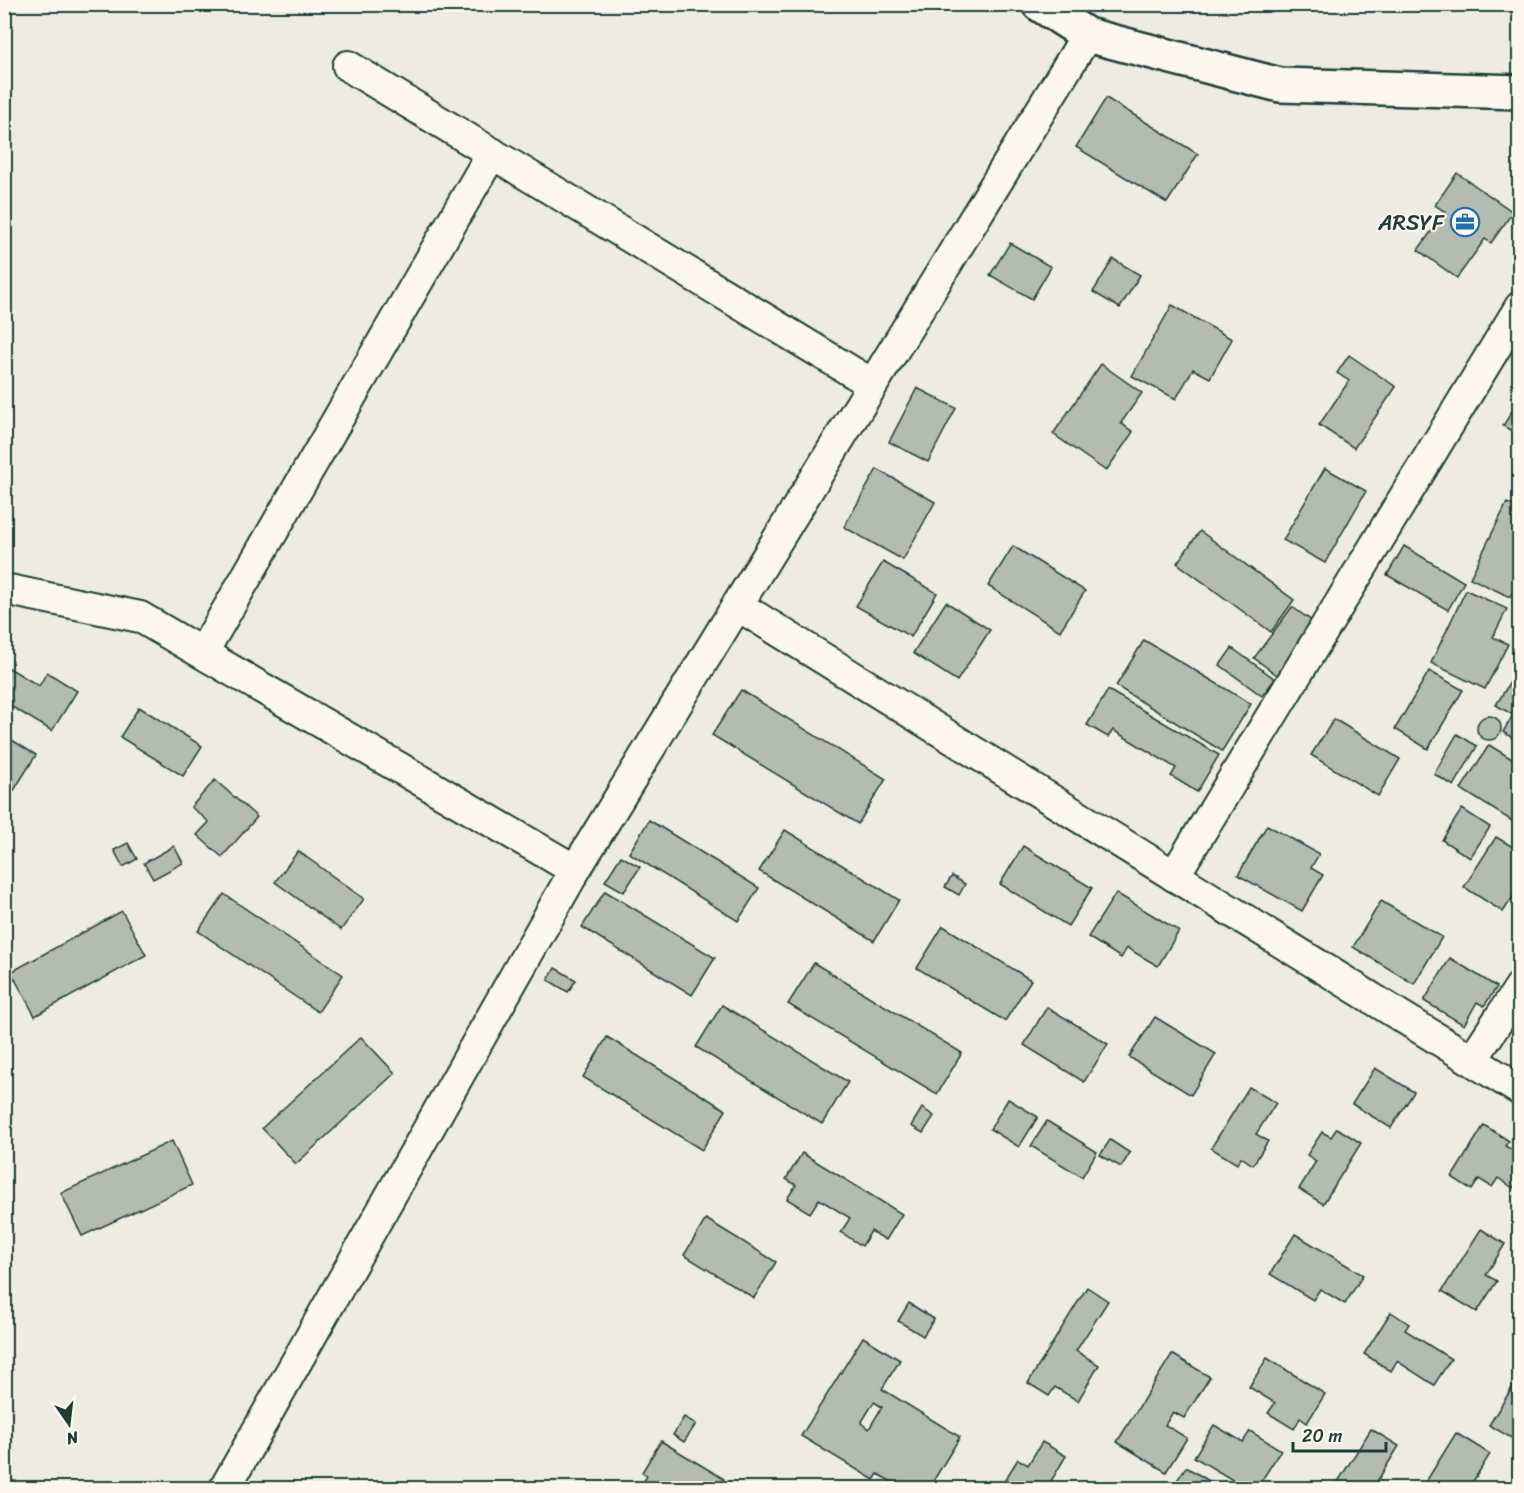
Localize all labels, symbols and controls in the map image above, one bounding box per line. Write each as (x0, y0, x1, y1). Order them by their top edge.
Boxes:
place label: ARSYF (1377, 203, 1445, 242)
office icon: ARSYF (1449, 206, 1481, 238)
north arrow (39, 1394, 99, 1454)
scale bar (1293, 1415, 1386, 1453)
text: 20 m (1302, 1420, 1342, 1452)
text: N (63, 1422, 82, 1454)

